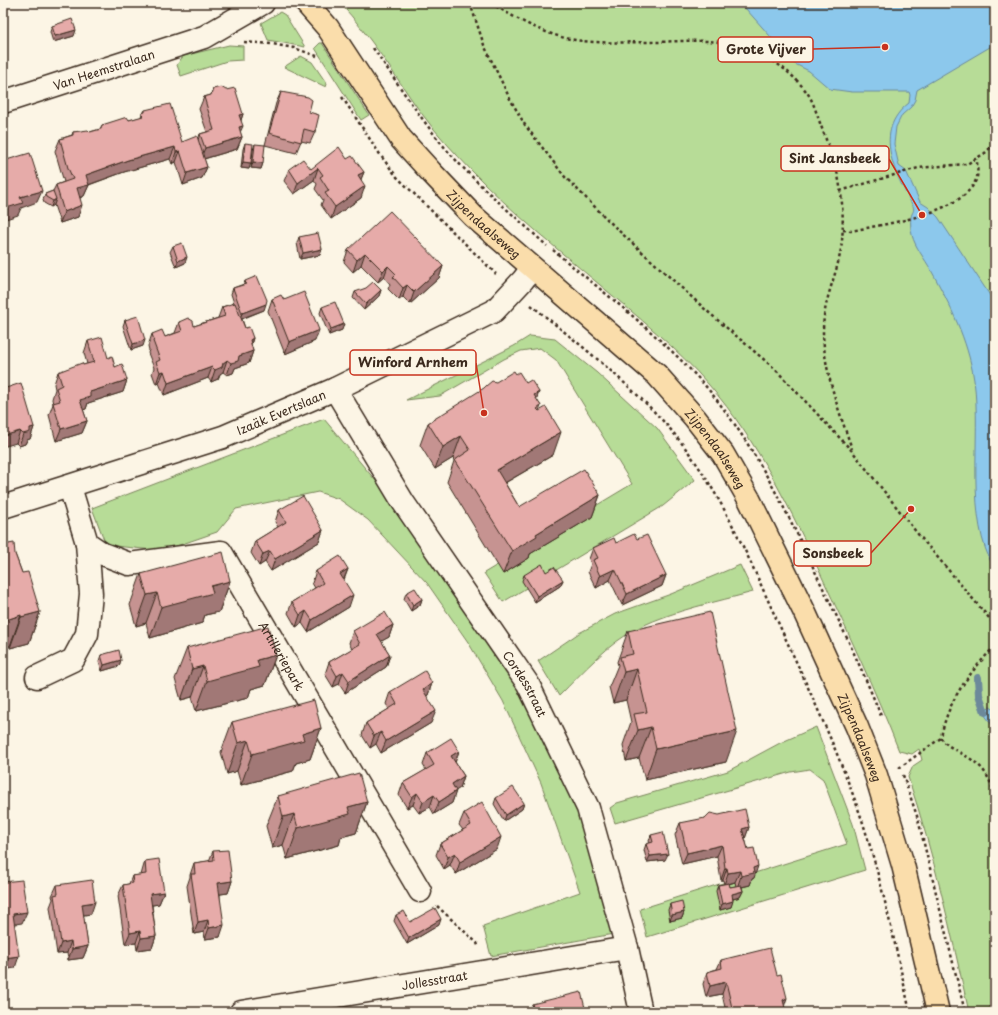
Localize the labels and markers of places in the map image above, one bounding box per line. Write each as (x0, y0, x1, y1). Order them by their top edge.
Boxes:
callout: Grote Vijver (718, 37, 813, 62)
callout: Sint Jansbeek (781, 146, 889, 171)
callout: Winford Arnhem (350, 350, 476, 375)
callout: Sonsbeek (794, 541, 871, 566)

